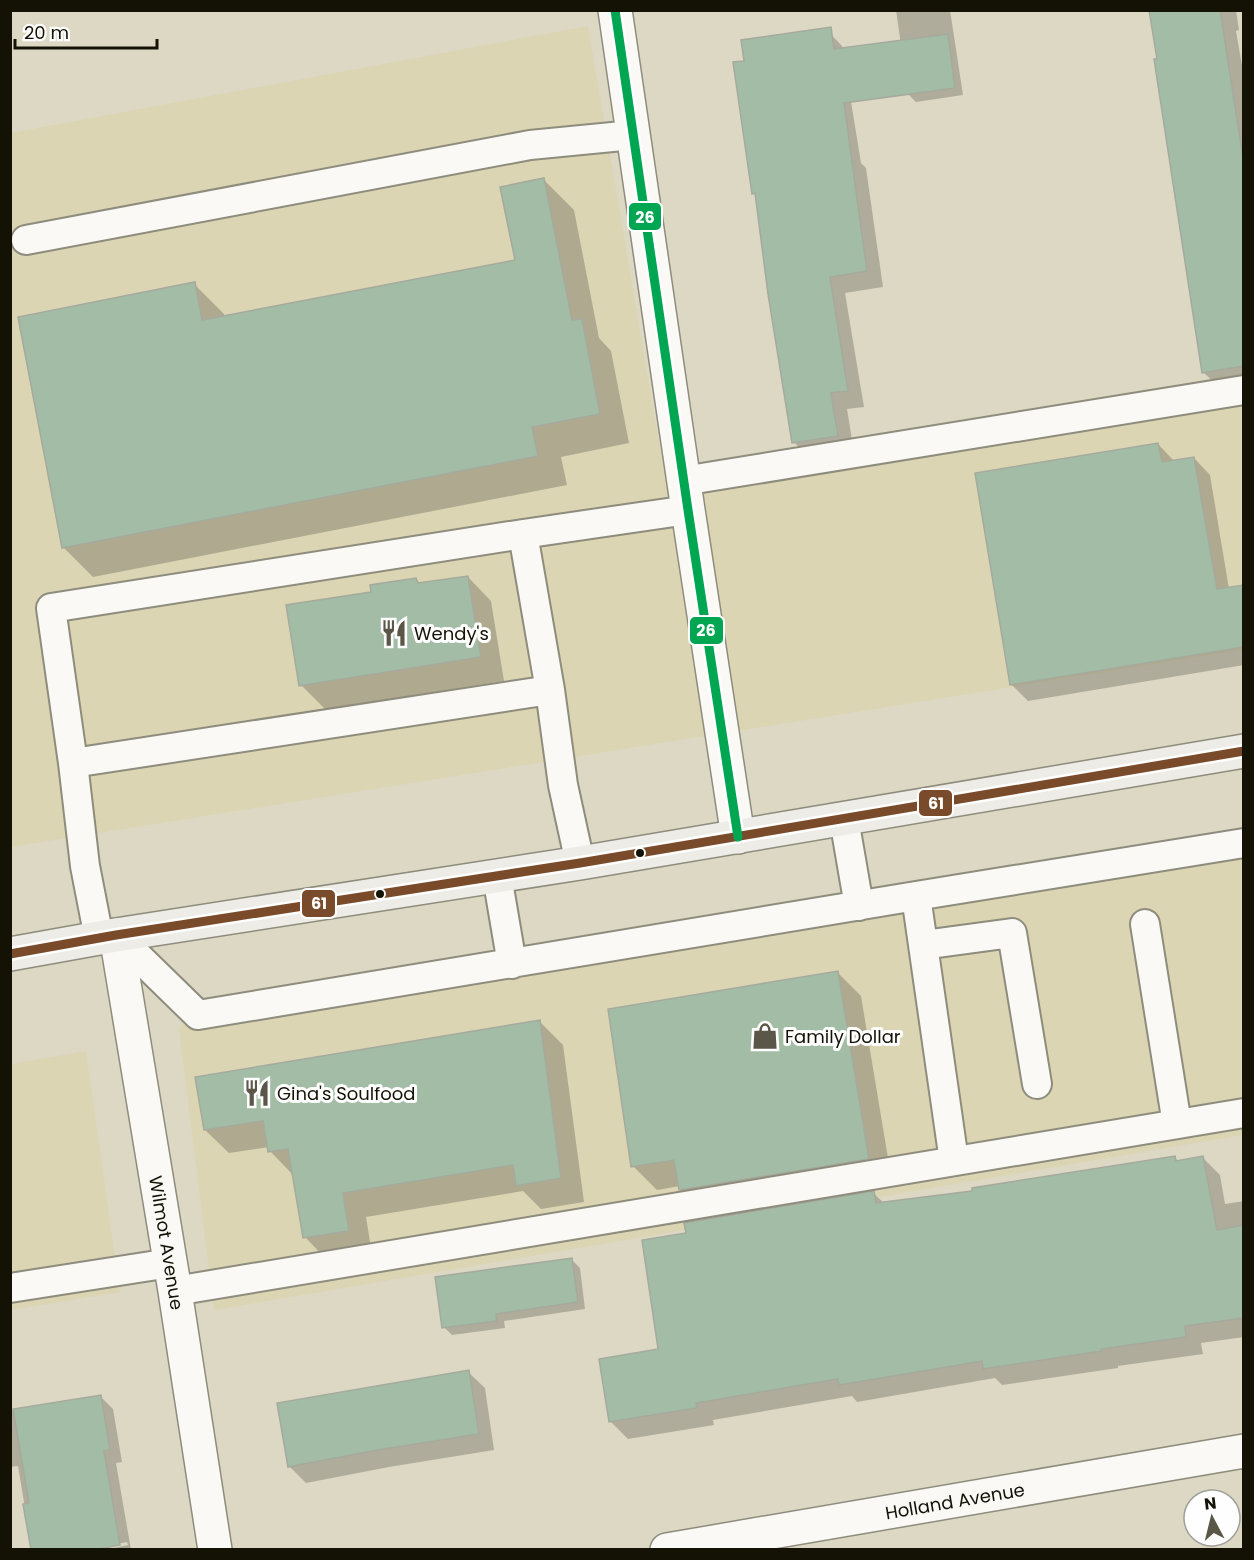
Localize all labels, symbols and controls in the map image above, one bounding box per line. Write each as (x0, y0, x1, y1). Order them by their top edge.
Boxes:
scale bar (15, 12, 158, 50)
text: 20 m (24, 20, 69, 45)
line badge: 26 (628, 202, 662, 231)
text: 26 (635, 206, 655, 229)
line badge: 26 (689, 616, 724, 645)
restaurant icon: Wendy's (379, 618, 409, 648)
text: 26 (696, 619, 716, 642)
place label: Wendy's (414, 621, 489, 646)
line badge: 61 (918, 789, 953, 817)
text: 61 (928, 792, 944, 815)
unlabelled marker (634, 847, 646, 859)
unlabelled marker (374, 888, 386, 900)
line badge: 61 (301, 889, 336, 918)
text: 61 (311, 892, 327, 915)
shop icon: Family Dollar (750, 1021, 780, 1051)
place label: Family Dollar (785, 1024, 901, 1049)
restaurant icon: Gina's Soulfood (242, 1078, 272, 1108)
place label: Gina's Soulfood (277, 1081, 415, 1106)
street label: Wilmot Avenue (144, 1174, 190, 1312)
street label: Holland Avenue (883, 1476, 1027, 1525)
north arrow (1182, 1488, 1242, 1548)
text: N (1203, 1491, 1218, 1516)

